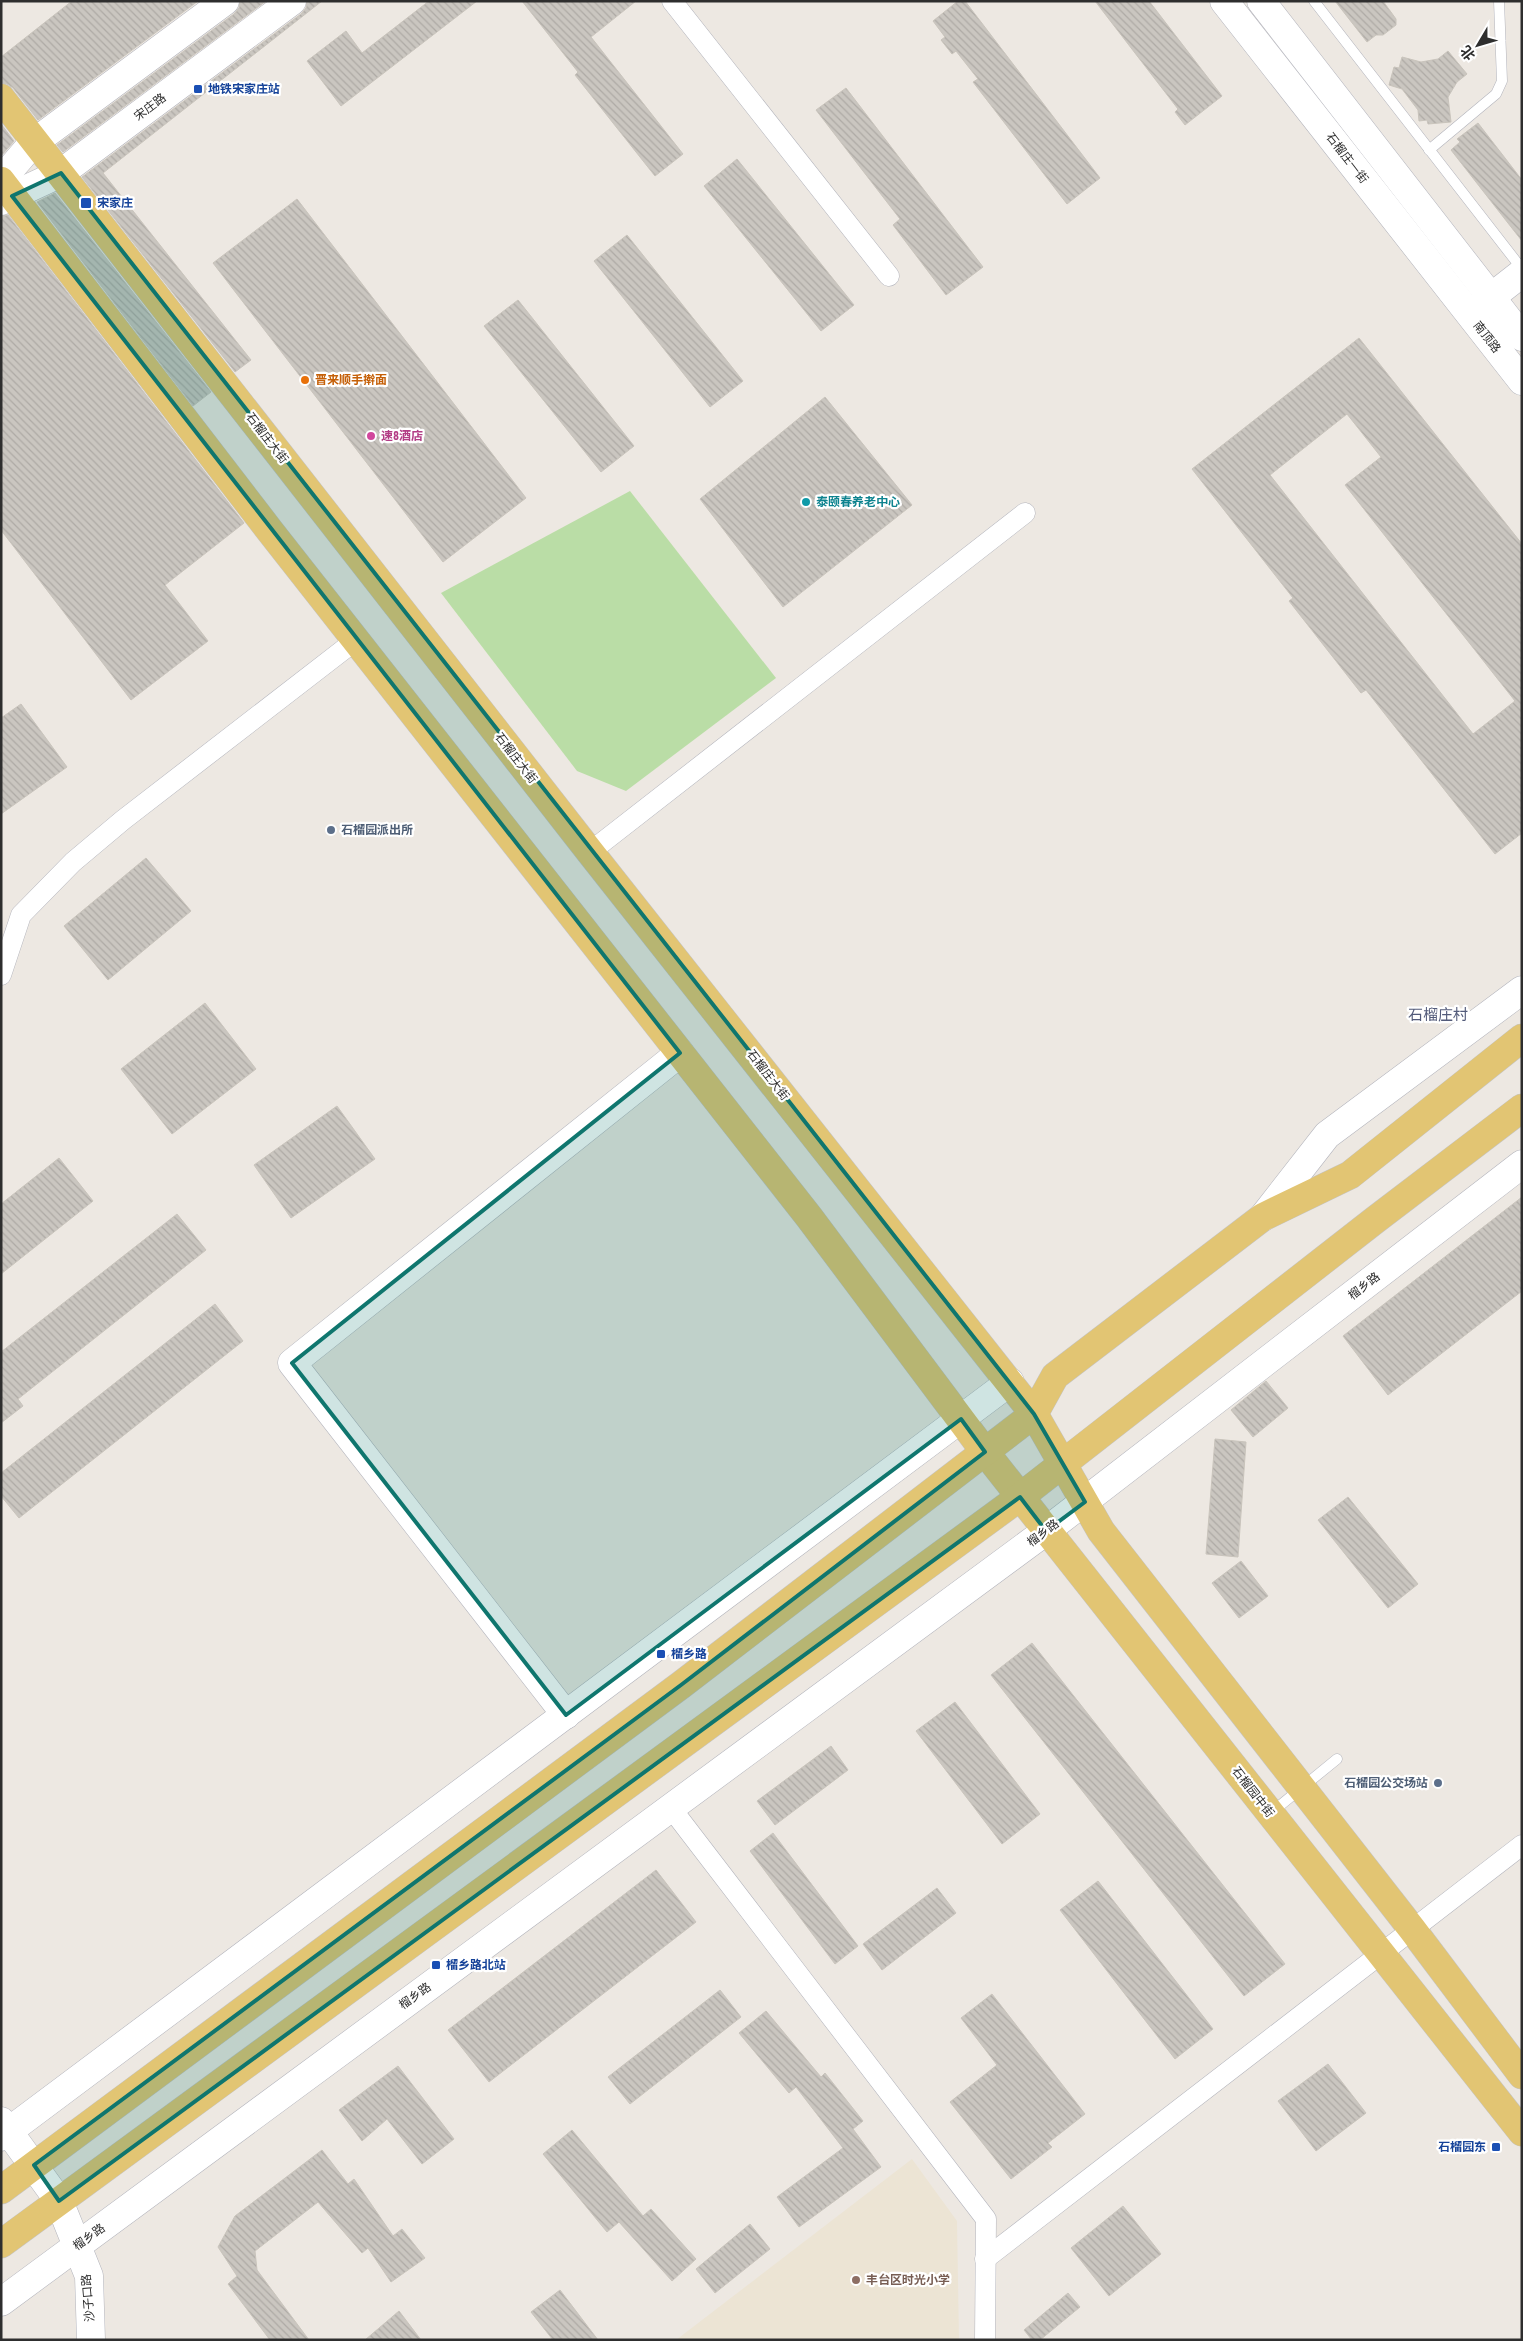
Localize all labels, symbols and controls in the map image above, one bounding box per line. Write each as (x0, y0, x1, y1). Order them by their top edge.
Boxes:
north arrow (1453, 20, 1503, 70)
text: 北 (1457, 43, 1478, 63)
place label: 地铁宋家庄站 (208, 82, 280, 96)
marker: 地铁宋家庄站 (192, 83, 204, 95)
street label: 宋庄路 (131, 91, 169, 123)
street label: 石榴庄一街 (1323, 130, 1371, 186)
marker: 宋家庄 (79, 196, 93, 210)
place label: 宋家庄 (97, 196, 133, 210)
street label: 南顶路 (1470, 319, 1504, 355)
place label: 晋来顺手擀面 (315, 373, 387, 387)
marker: 晋来顺手擀面 (299, 374, 311, 386)
street label: 石榴庄大街 (243, 410, 291, 466)
place label: 速8酒店 (381, 429, 423, 443)
marker: 速8酒店 (365, 430, 377, 442)
place label: 泰颐春养老中心 (816, 495, 900, 509)
marker: 泰颐春养老中心 (800, 496, 812, 508)
street label: 石榴庄大街 (492, 730, 540, 786)
place label: 石榴园派出所 (341, 823, 413, 837)
marker: 石榴园派出所 (325, 824, 337, 836)
district label: 石榴庄村 (1408, 1006, 1468, 1024)
street label: 石榴庄大街 (744, 1047, 792, 1103)
street label: 榴乡路 (1346, 1269, 1382, 1303)
street label: 榴乡路 (1024, 1517, 1062, 1549)
place label: 榴乡路 (671, 1647, 707, 1661)
marker: 榴乡路 (655, 1648, 667, 1660)
street label: 石榴园中街 (1229, 1764, 1277, 1820)
place label: 石榴园公交场站 (1344, 1776, 1428, 1790)
marker: 石榴园公交场站 (1432, 1777, 1444, 1789)
place label: 榴乡路北站 (446, 1958, 506, 1972)
marker: 榴乡路北站 (430, 1959, 442, 1971)
street label: 榴乡路 (396, 1980, 434, 2012)
place label: 石榴园东 (1438, 2140, 1486, 2154)
marker: 石榴园东 (1490, 2141, 1502, 2153)
street label: 榴乡路 (70, 2221, 108, 2253)
street label: 沙子口路 (79, 2273, 97, 2323)
place label: 丰台区时光小学 (866, 2273, 950, 2287)
marker: 丰台区时光小学 (850, 2274, 862, 2286)

